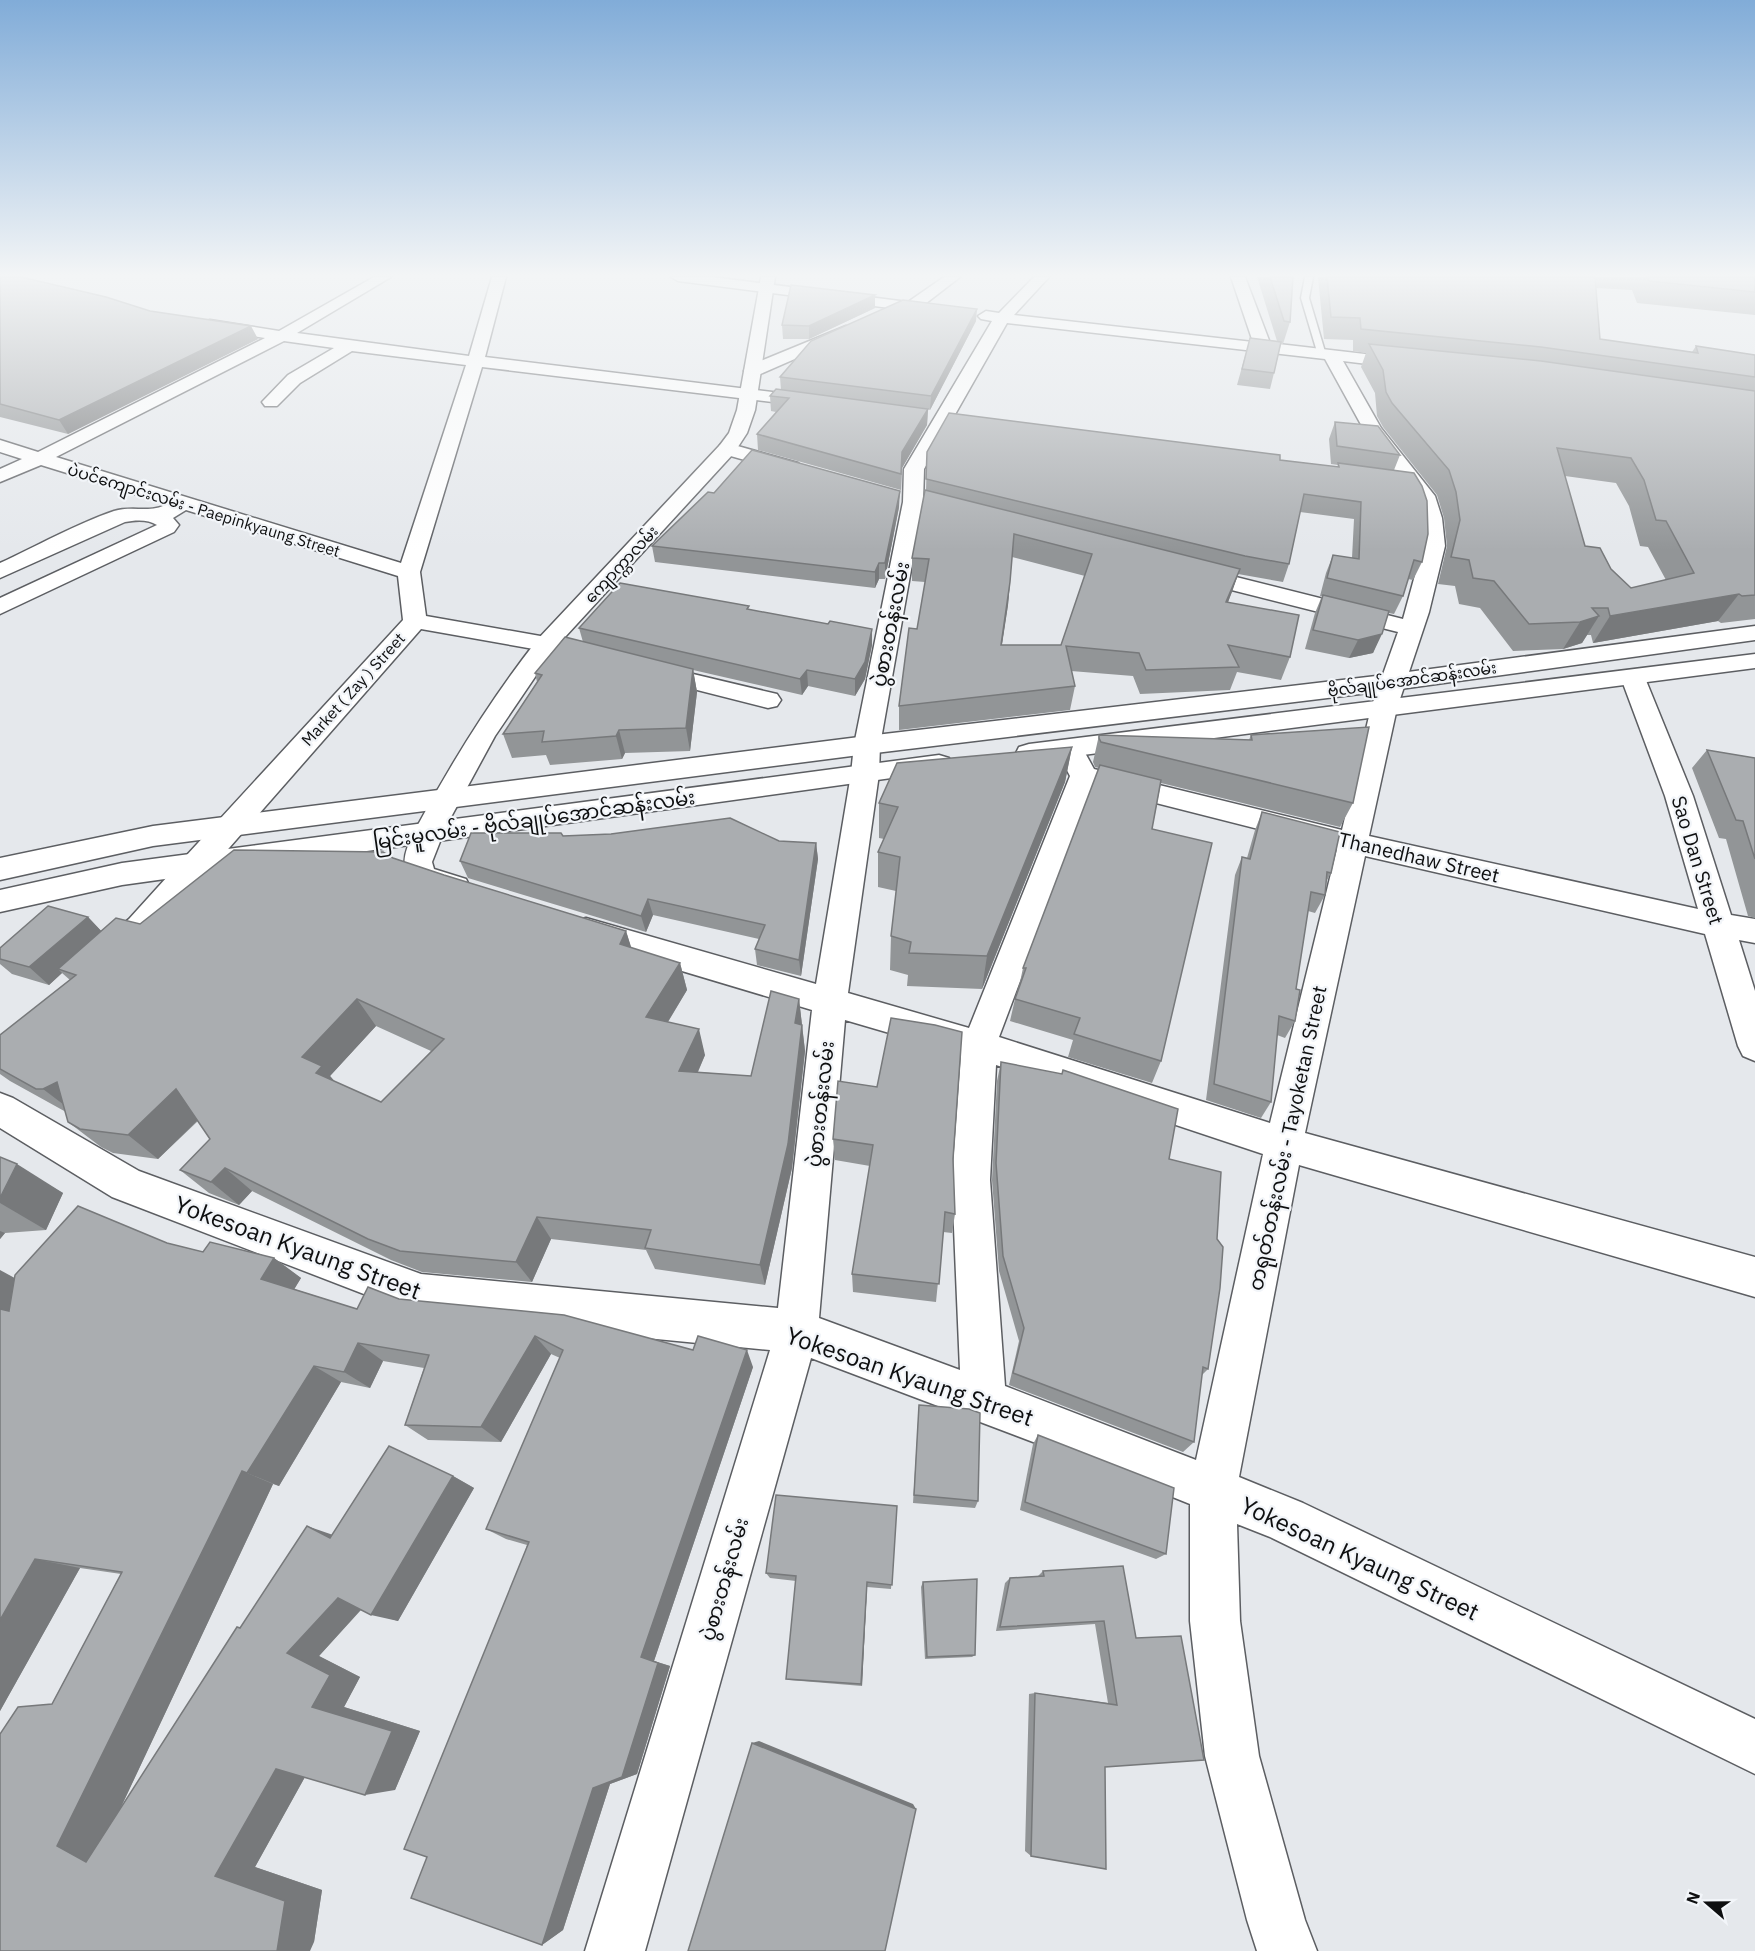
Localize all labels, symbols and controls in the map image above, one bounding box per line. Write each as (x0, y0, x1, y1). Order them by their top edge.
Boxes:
street label: ပဲပင်ကျောင်းလမ်း - Paepinkyaung Street (64, 458, 343, 565)
street label: ကျောက္ကာလမ်း (579, 520, 665, 610)
street label: ပွဲစားတန်းလမ်း (865, 559, 918, 689)
street label: Market ( Zay ) Street (297, 628, 409, 750)
street label: ဗိုလ်ချုပ်အောင်ဆန်းလမ်း (1326, 656, 1498, 706)
street label: မြင်းမူလမ်း - ဗိုလ်ချုပ်အောင်ဆန်းလမ်း (371, 783, 697, 859)
street label: Sao Dan Street (1666, 792, 1730, 928)
street label: Thanedhaw Street (1336, 825, 1502, 889)
street label: တရုတ်တန်းလမ်း - Tayoketan Street (1241, 983, 1336, 1294)
street label: ပွဲစားတန်းလမ်း (800, 1040, 843, 1169)
street label: Yokesoan Kyaung Street (170, 1188, 426, 1306)
street label: Yokesoan Kyaung Street (782, 1319, 1038, 1433)
street label: Yokesoan Kyaung Street (1235, 1489, 1485, 1627)
street label: ပွဲစားတန်းလမ်း (694, 1514, 757, 1644)
north arrow (1677, 1873, 1737, 1933)
text: N (1682, 1889, 1704, 1907)

